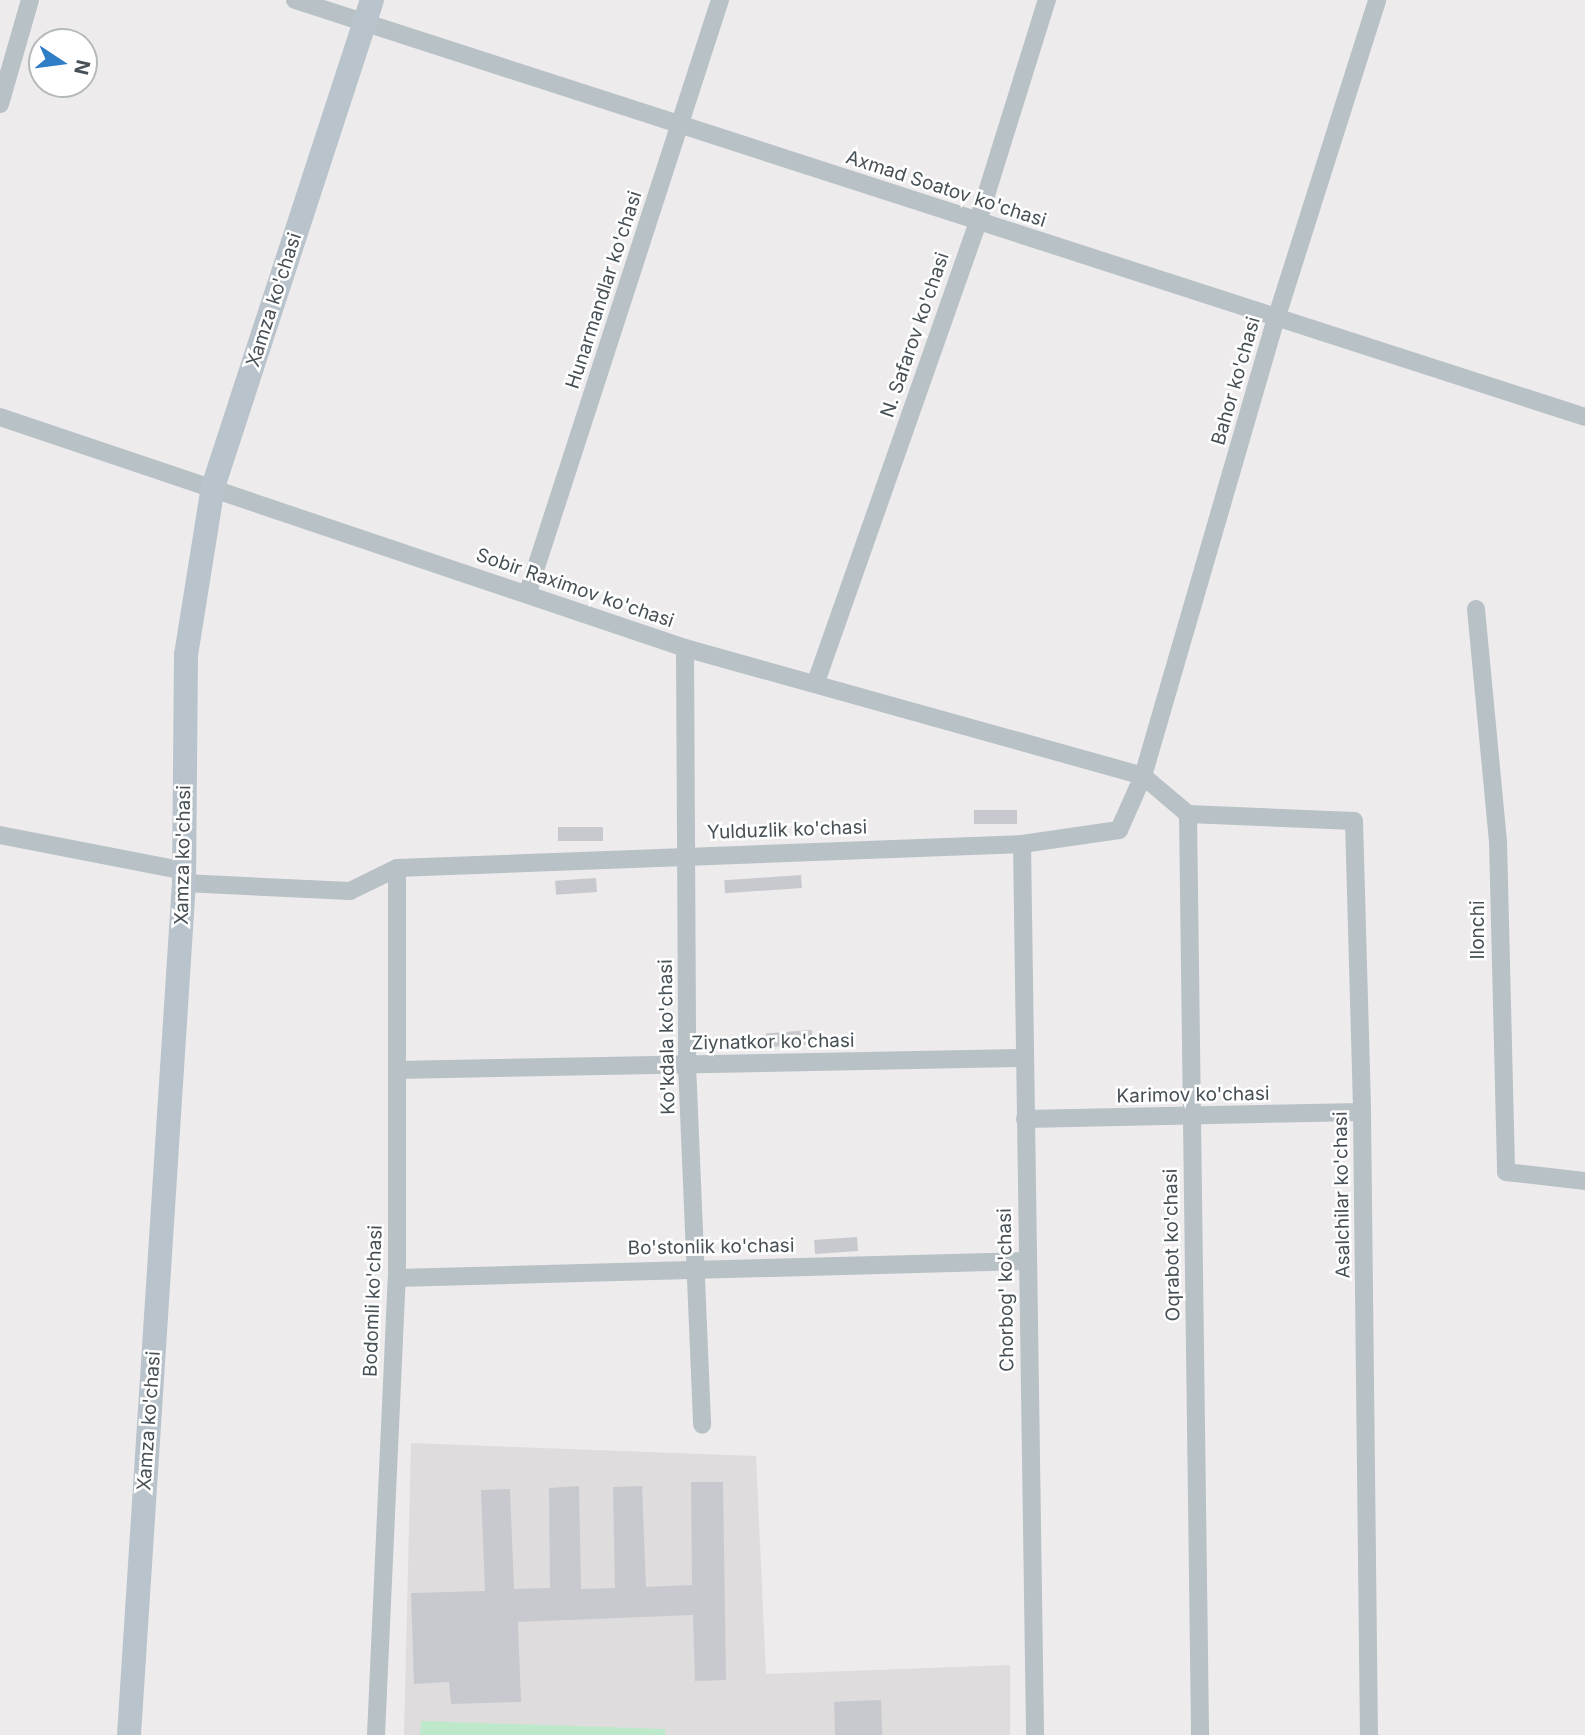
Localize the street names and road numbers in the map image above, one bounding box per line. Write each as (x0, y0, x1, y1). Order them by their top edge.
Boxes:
street label: Axmad Soatov ko'chasi (843, 146, 1049, 232)
street label: Hunarmandlar ko'chasi (561, 188, 647, 392)
street label: Xamza ko'chasi (242, 230, 306, 370)
street label: N. Safarov ko'chasi (876, 249, 954, 421)
street label: Bahor ko'chasi (1207, 314, 1265, 448)
street label: Sobir Raximov ko'chasi (473, 543, 677, 633)
street label: Xamza ko'chasi (170, 785, 196, 925)
street label: Yulduzlik ko'chasi (707, 816, 867, 844)
street label: Ilonchi (1467, 900, 1489, 960)
street label: Ko'kdala ko'chasi (654, 959, 680, 1115)
street label: Ziynatkor ko'chasi (691, 1029, 855, 1055)
street label: Karimov ko'chasi (1116, 1082, 1270, 1108)
street label: Asalchilar ko'chasi (1329, 1111, 1355, 1279)
street label: Oqrabot ko'chasi (1159, 1169, 1185, 1321)
street label: Chorbog' ko'chasi (993, 1208, 1019, 1372)
street label: Bodomli ko'chasi (359, 1225, 387, 1377)
street label: Bo'stonlik ko'chasi (627, 1234, 795, 1260)
street label: Xamza ko'chasi (133, 1351, 165, 1491)

